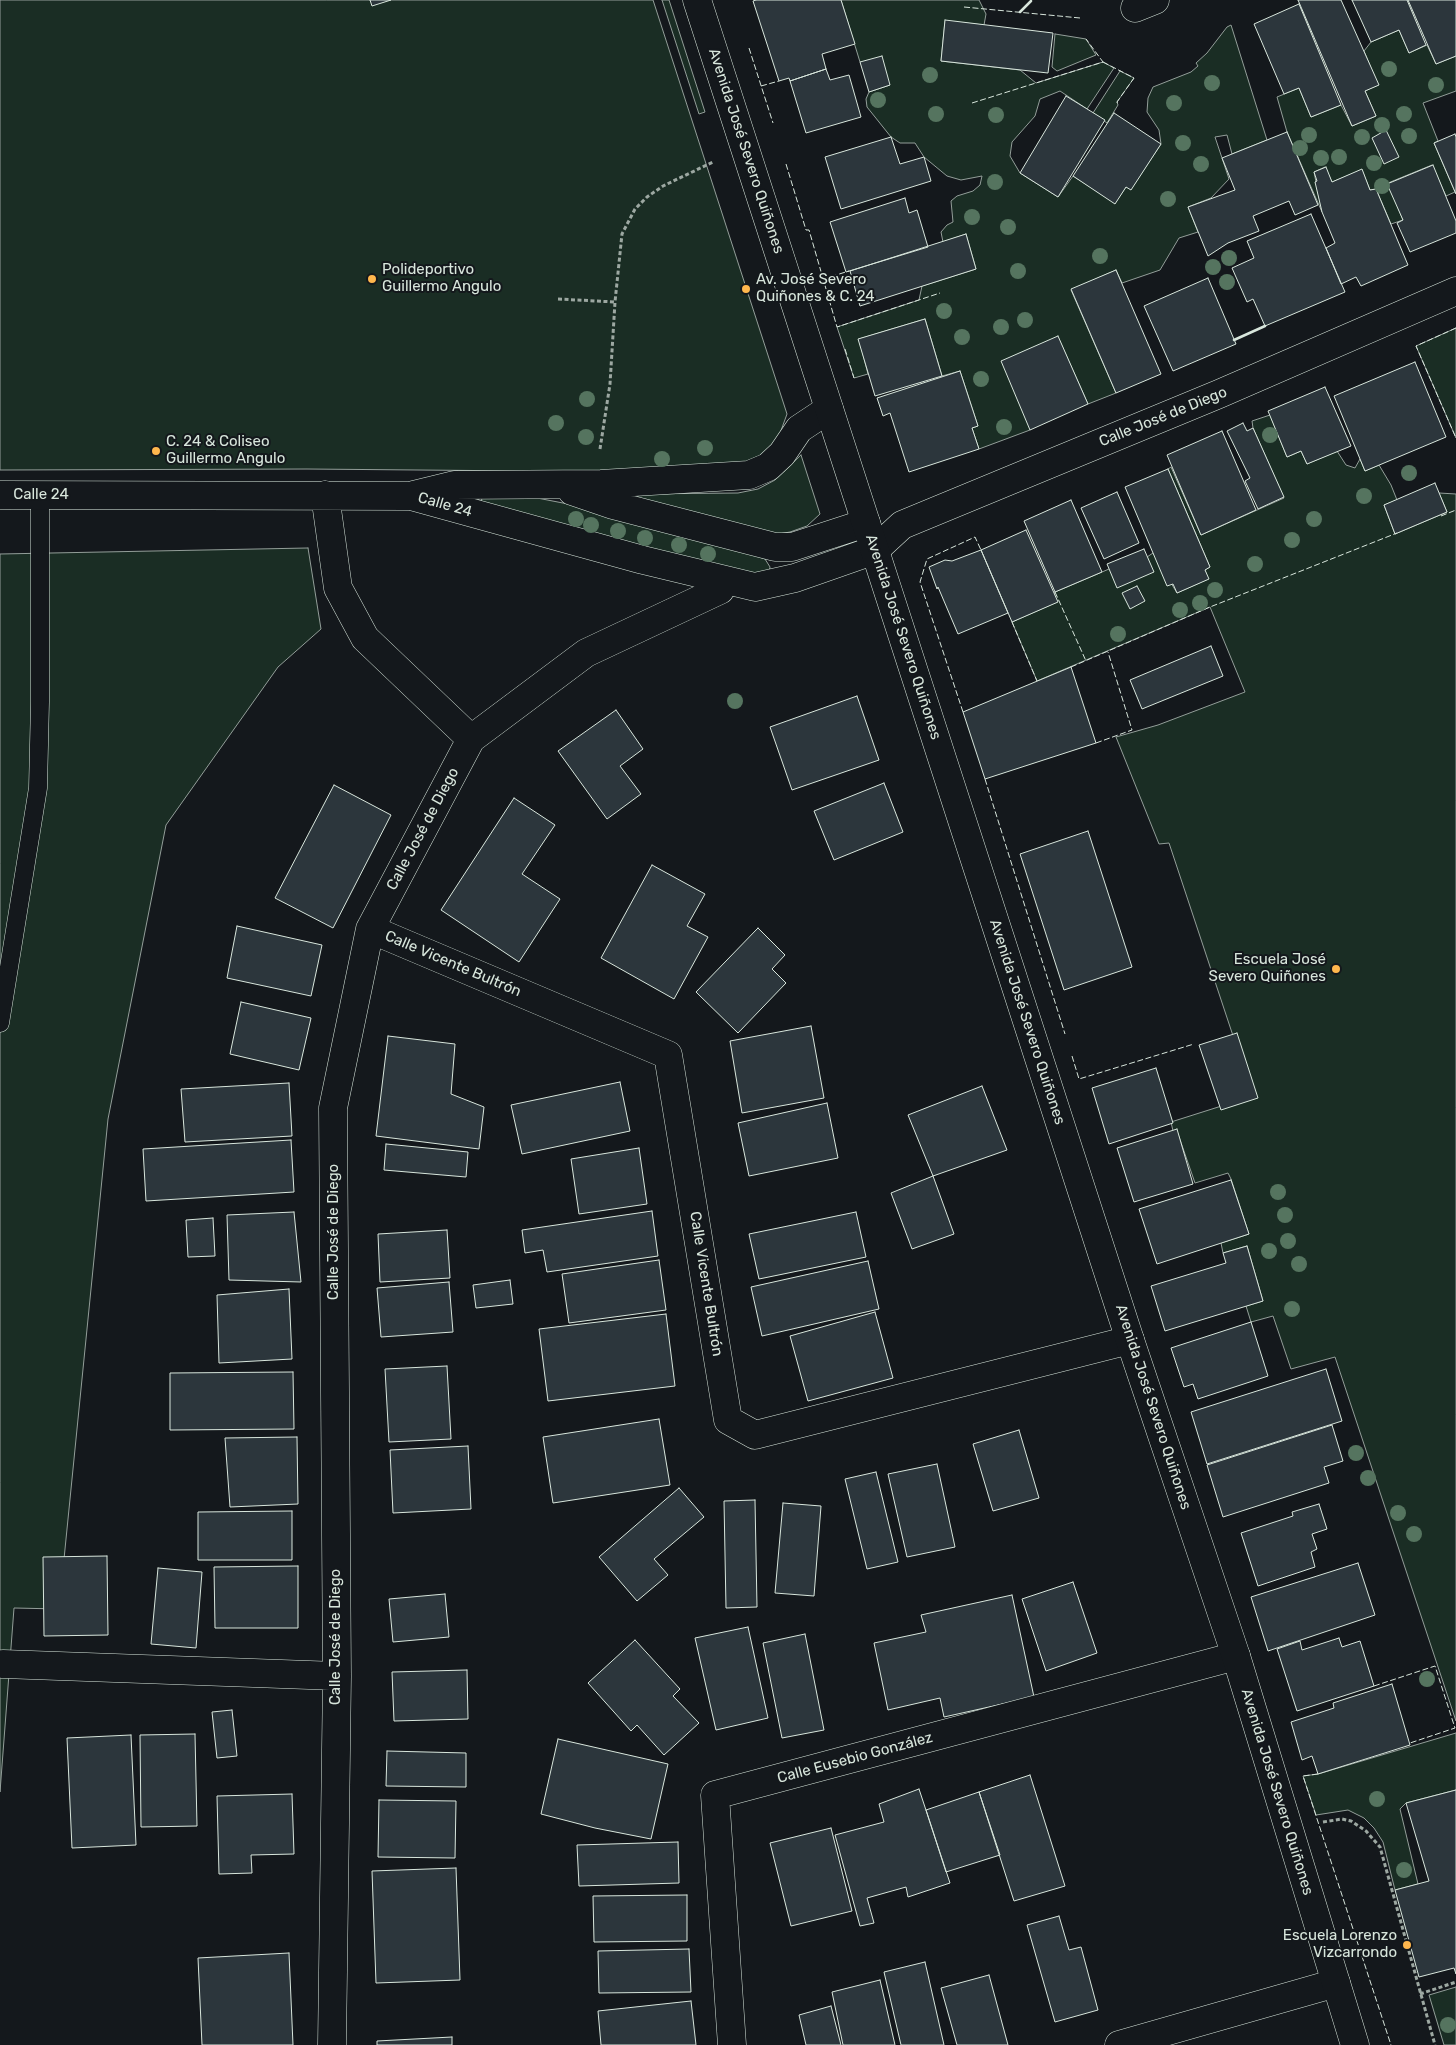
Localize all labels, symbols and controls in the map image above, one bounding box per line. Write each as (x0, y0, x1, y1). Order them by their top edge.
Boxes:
street label: Avenida José Severo Quiñones (704, 46, 788, 256)
place label: Polideportivo Guillermo Angulo (382, 261, 501, 296)
place label: Av. José Severo Quiñones & C. 24 (756, 271, 875, 306)
marker: Polideportivo Guillermo Angulo (366, 273, 378, 285)
marker: Av. José Severo Quiñones & C. 24 (740, 283, 752, 295)
street label: Calle José de Diego (1096, 383, 1230, 451)
place label: C. 24 & Coliseo Guillermo Angulo (166, 433, 285, 468)
marker: C. 24 & Coliseo Guillermo Angulo (150, 445, 162, 457)
street label: Calle 24 (13, 486, 69, 504)
street label: Calle 24 (416, 489, 474, 521)
street label: Avenida José Severo Quiñones (861, 532, 945, 742)
street label: Calle José de Diego (383, 765, 463, 893)
street label: Avenida José Severo Quiñones (985, 917, 1069, 1127)
street label: Calle Vicente Bultrón (382, 927, 524, 1001)
place label: Escuela José Severo Quiñones (1209, 951, 1326, 986)
marker: Escuela José Severo Quiñones (1330, 963, 1342, 975)
street label: Calle José de Diego (325, 1164, 343, 1300)
street label: Calle Vicente Bultrón (686, 1210, 726, 1358)
street label: Avenida José Severo Quiñones (1111, 1302, 1195, 1512)
street label: Calle José de Diego (327, 1569, 345, 1705)
street label: Avenida José Severo Quiñones (1237, 1687, 1317, 1897)
street label: Calle Eusebio González (775, 1729, 935, 1787)
place label: Escuela Lorenzo Vizcarrondo (1283, 1927, 1397, 1962)
marker: Escuela Lorenzo Vizcarrondo (1401, 1939, 1413, 1951)

